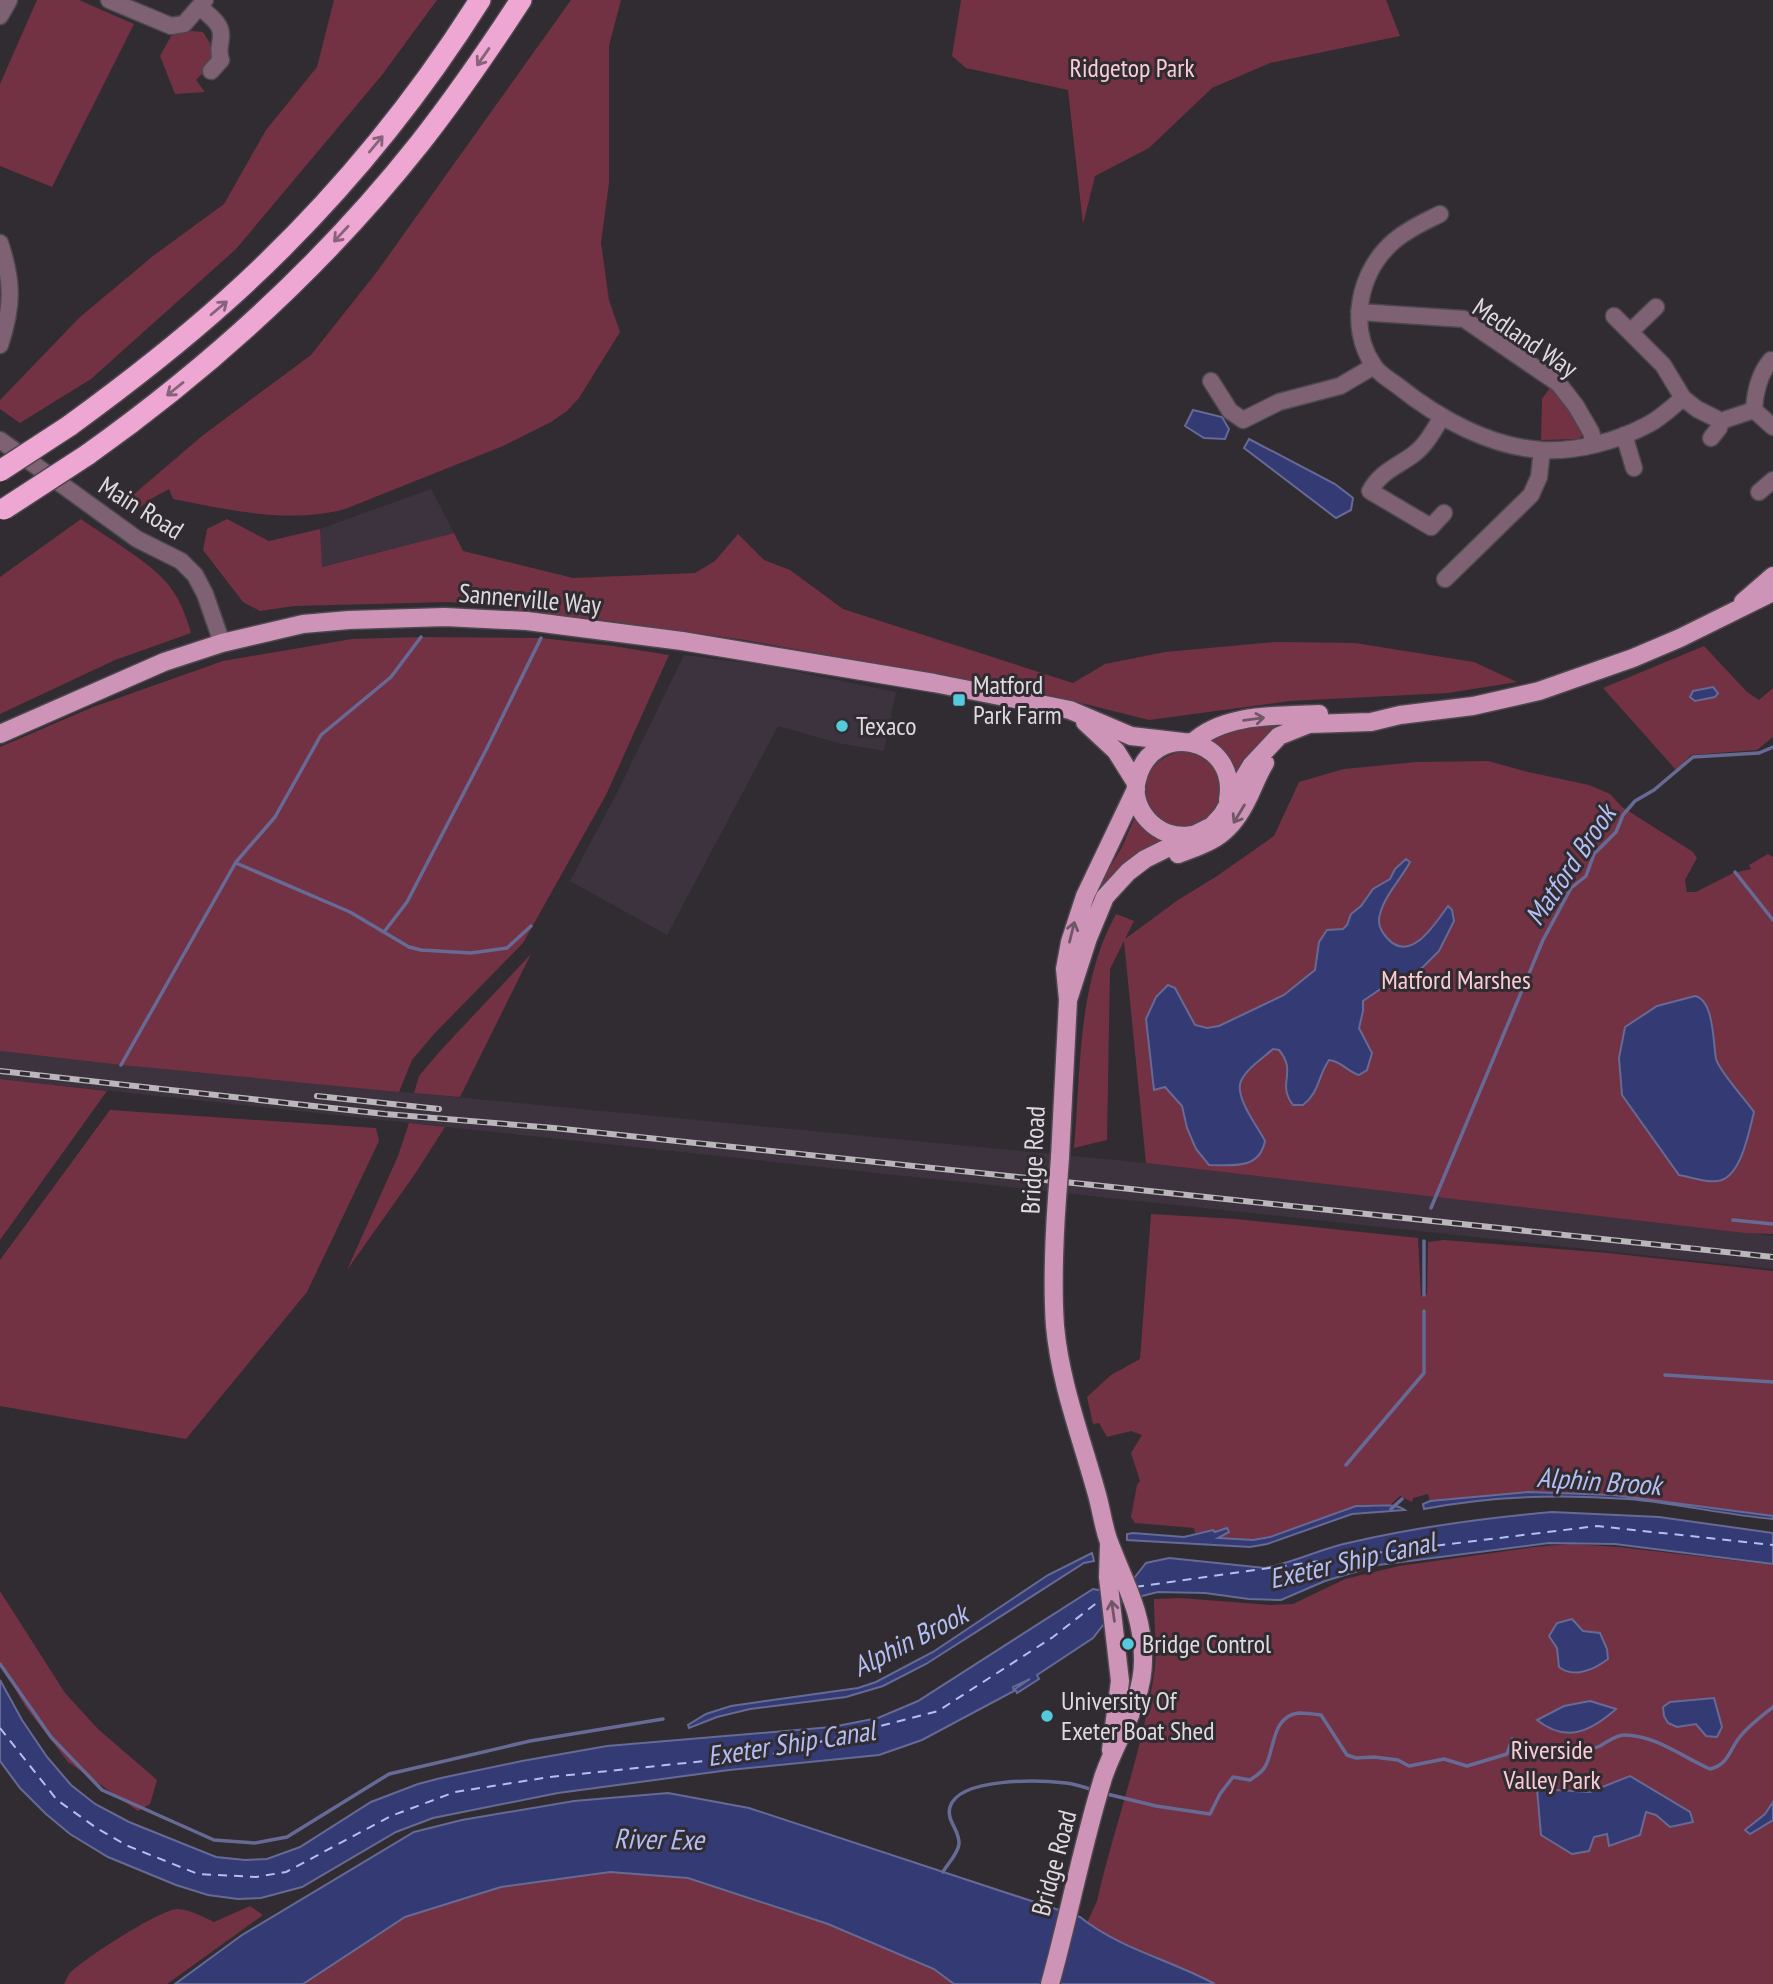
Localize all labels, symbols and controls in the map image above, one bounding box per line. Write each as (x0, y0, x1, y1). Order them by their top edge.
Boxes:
one-way arrow (476, 47, 490, 66)
park label: Ridgetop Park (1070, 51, 1194, 84)
one-way arrow (368, 135, 384, 153)
one-way arrow (333, 225, 349, 243)
street label: Medland Way (1466, 290, 1584, 385)
one-way arrow (209, 300, 227, 315)
one-way arrow (166, 382, 184, 397)
street label: Main Road (93, 469, 190, 546)
street label: Sannerville Way (458, 576, 603, 621)
place label: Matford Park Farm (973, 668, 1062, 731)
marker: Matford Park Farm (951, 692, 967, 708)
place label: Texaco (856, 709, 916, 742)
one-way arrow (1242, 712, 1265, 725)
marker: Texaco (834, 718, 850, 734)
water label: Matford Brook (1516, 795, 1625, 932)
one-way arrow (1232, 804, 1246, 824)
one-way arrow (1067, 921, 1080, 943)
park label: Matford Marshes (1381, 963, 1531, 996)
street label: Bridge Road (1013, 1105, 1052, 1215)
water label: Alphin Brook (1536, 1458, 1666, 1504)
water label: Exeter Ship Canal (1265, 1522, 1441, 1597)
water label: Alphin Brook (846, 1593, 976, 1684)
one-way arrow (1106, 1600, 1119, 1623)
place label: Bridge Control (1142, 1627, 1271, 1660)
marker: Bridge Control (1120, 1636, 1136, 1652)
place label: University Of Exeter Boat Shed (1061, 1684, 1215, 1747)
marker: University Of Exeter Boat Shed (1039, 1708, 1055, 1724)
water label: Exeter Ship Canal (704, 1711, 880, 1774)
park label: Riverside Valley Park (1503, 1733, 1600, 1796)
street label: Bridge Road (1024, 1806, 1083, 1919)
water label: River Exe (614, 1819, 707, 1858)

